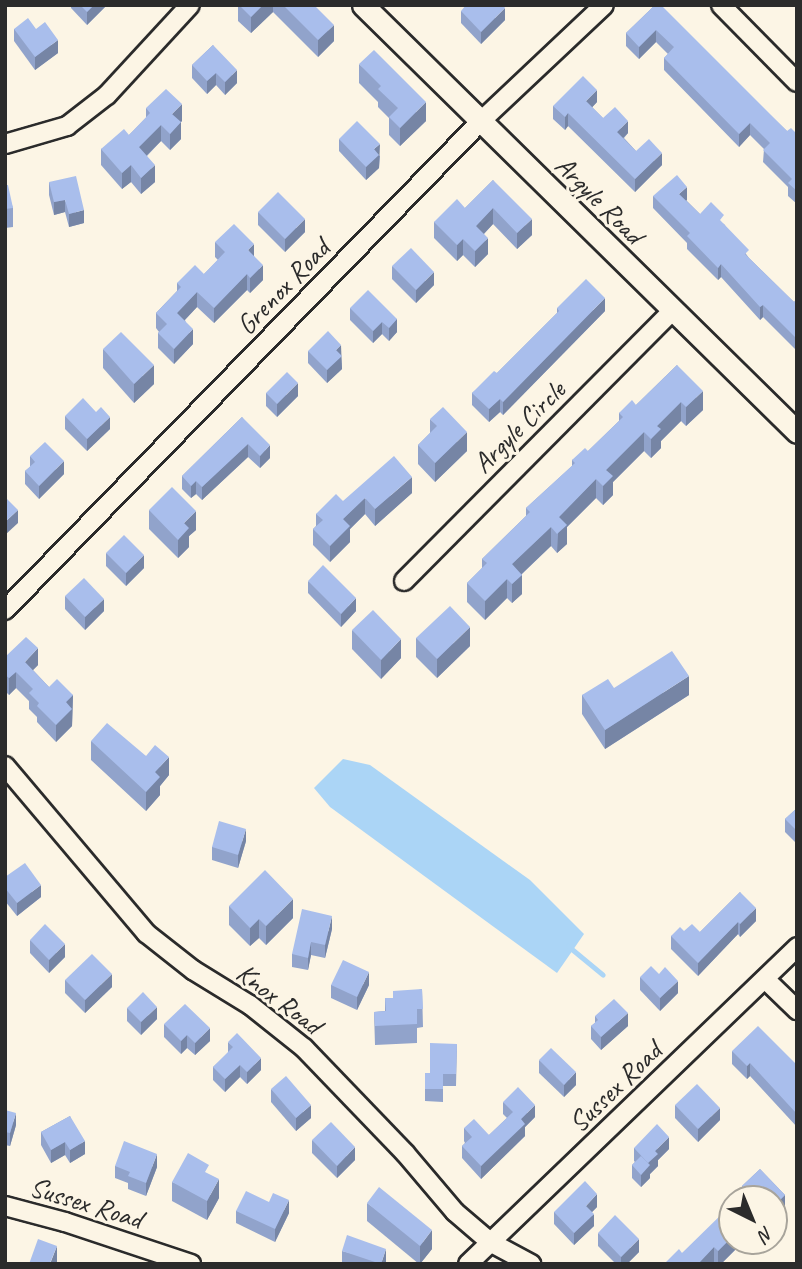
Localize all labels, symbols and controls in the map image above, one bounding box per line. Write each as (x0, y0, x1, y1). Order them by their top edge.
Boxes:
street label: Argyle Road (548, 149, 650, 251)
street label: Grenox Road (230, 233, 336, 341)
street label: Argyle Circle (466, 374, 572, 480)
street label: Knox Road (230, 956, 328, 1042)
street label: Sussex Road (562, 1035, 668, 1139)
street label: Sussex Road (26, 1170, 146, 1236)
north arrow (718, 1185, 788, 1255)
text: N (753, 1221, 778, 1247)

